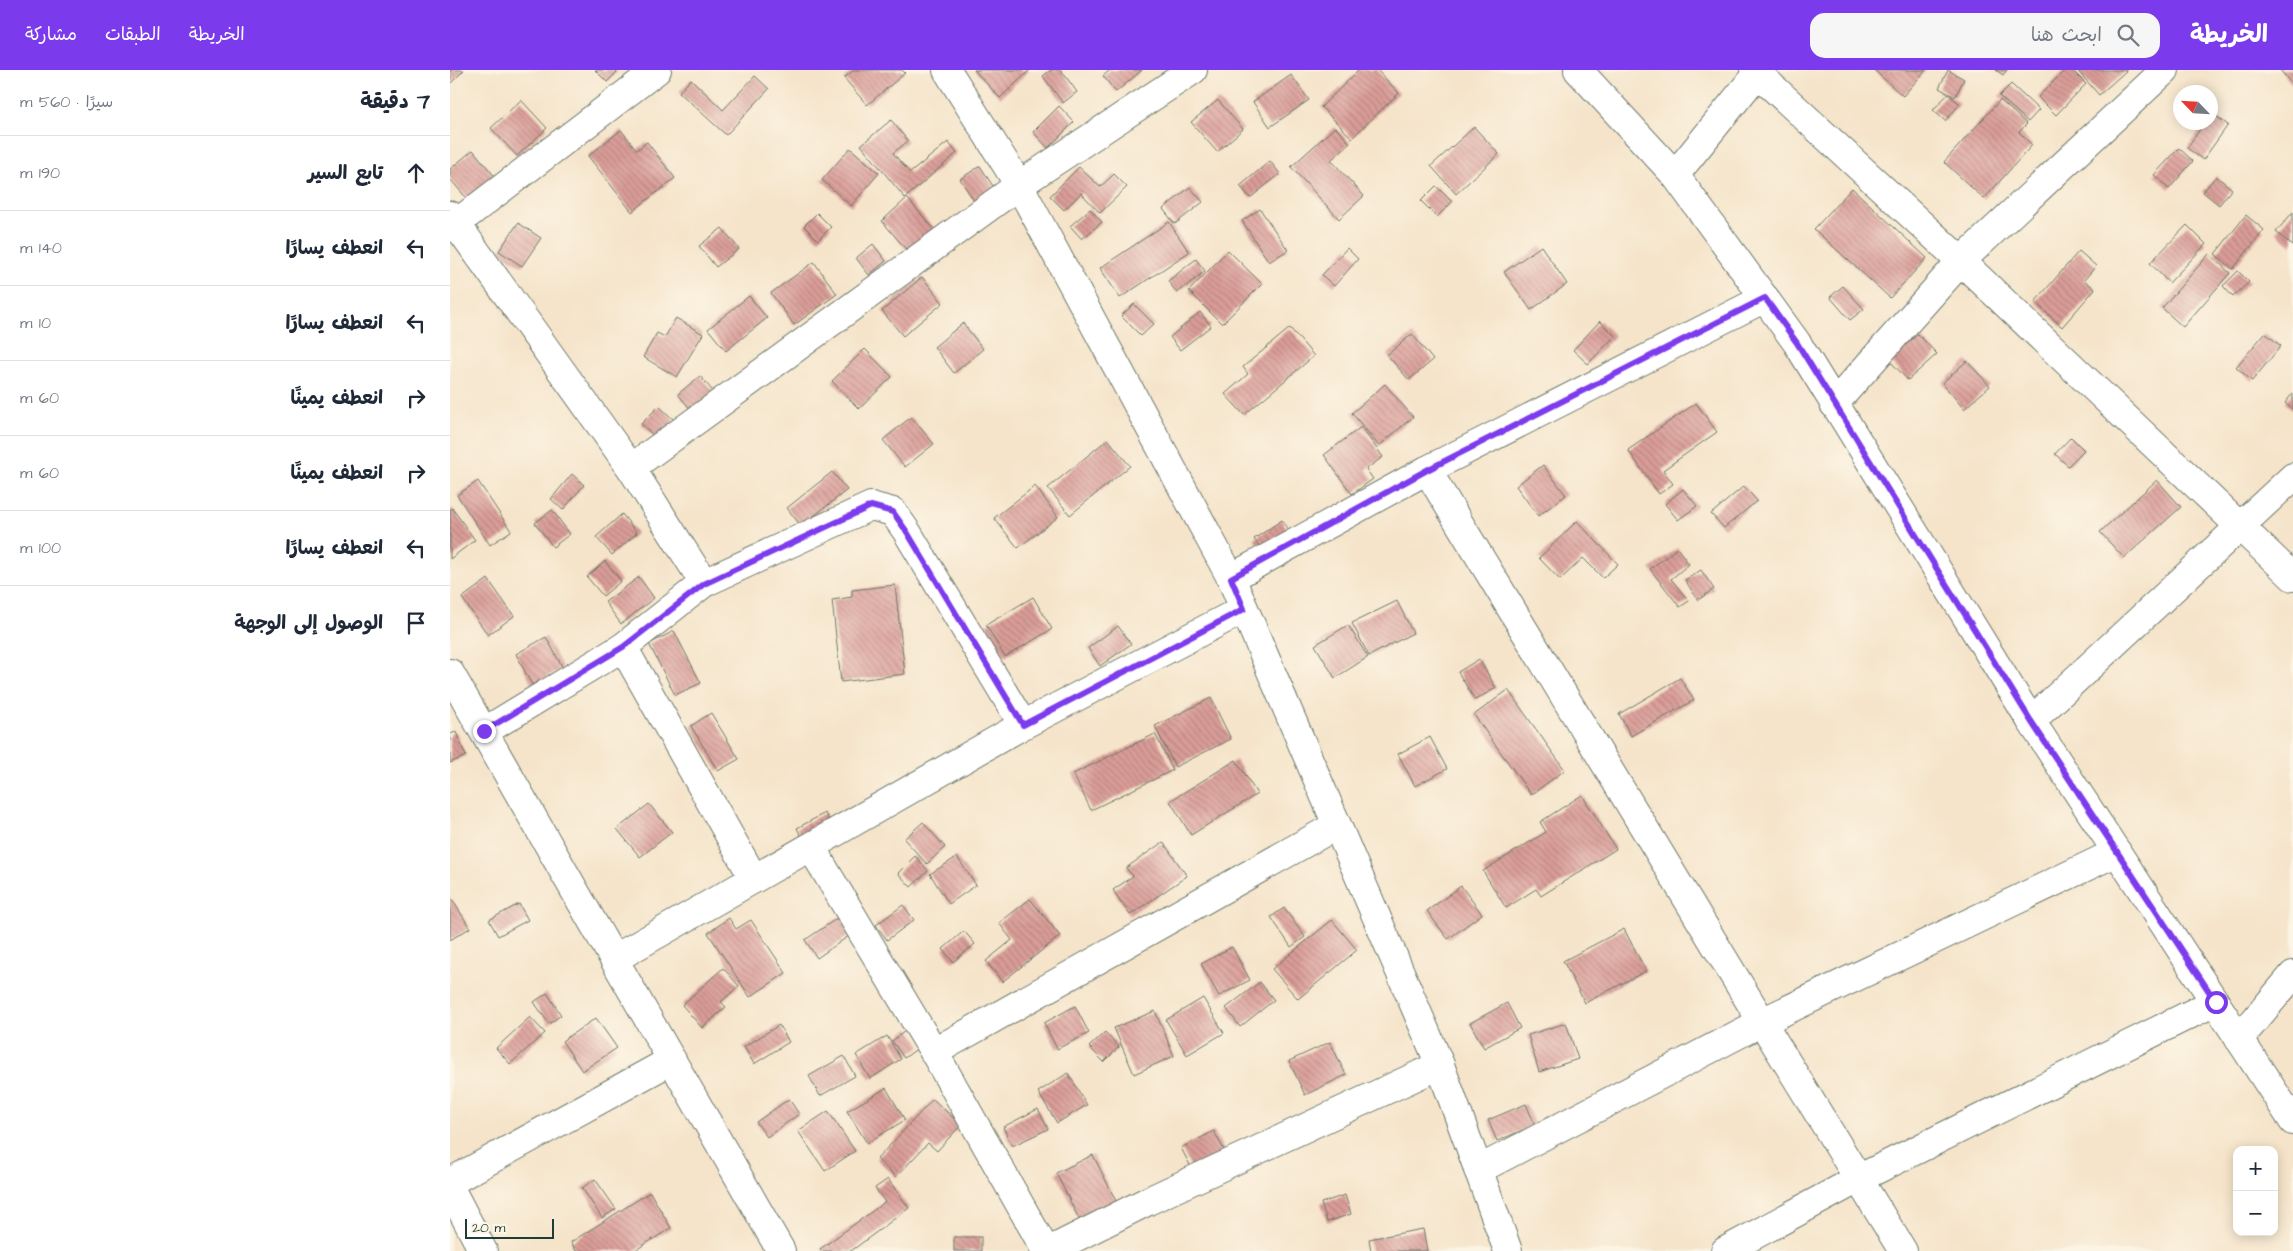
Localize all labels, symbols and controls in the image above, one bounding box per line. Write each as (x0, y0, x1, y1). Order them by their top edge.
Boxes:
search box (1810, 13, 2160, 58)
text: الخريطة (2190, 18, 2268, 52)
icon: search (2114, 21, 2142, 49)
text: مشاركة (25, 22, 77, 47)
text: الطبقات (105, 22, 161, 47)
text: الخريطة (189, 22, 245, 47)
text: ابحث هنا (2031, 22, 2102, 49)
north arrow (2173, 85, 2218, 130)
text: 7 دقيقة (360, 87, 430, 116)
text: سيرًا · 560 m (20, 91, 113, 113)
icon: ahead (402, 159, 430, 187)
text: تابع السير (308, 160, 383, 187)
text: 190 m (20, 162, 60, 184)
icon: left (402, 234, 430, 262)
text: انعطف يسارًا (286, 235, 383, 262)
text: 140 m (20, 237, 62, 259)
icon: left (402, 309, 430, 337)
text: انعطف يسارًا (286, 310, 383, 337)
text: 10 m (20, 312, 51, 334)
icon: right (402, 384, 430, 412)
text: انعطف يمينًا (291, 385, 383, 412)
text: 60 m (20, 387, 59, 409)
icon: right (402, 459, 430, 487)
text: انعطف يمينًا (291, 460, 383, 487)
text: 60 m (20, 462, 59, 484)
icon: left (402, 534, 430, 562)
text: انعطف يسارًا (286, 535, 383, 562)
text: 100 m (20, 537, 61, 559)
icon: arrive (402, 609, 430, 637)
text: الوصول إلى الوجهة (234, 610, 383, 637)
route end (473, 720, 496, 743)
route start (2205, 991, 2228, 1014)
map controls (2233, 1146, 2278, 1236)
button: + (2233, 1146, 2278, 1191)
button: − (2233, 1191, 2278, 1236)
scale bar (465, 1216, 554, 1239)
text: 20 m (472, 1218, 505, 1238)

